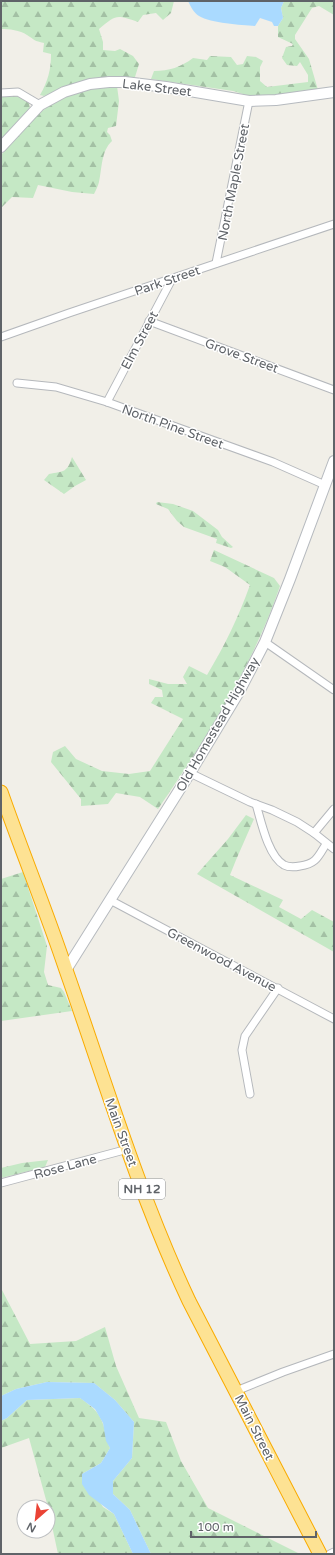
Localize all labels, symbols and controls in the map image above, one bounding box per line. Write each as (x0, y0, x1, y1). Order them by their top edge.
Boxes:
street label: Lake Street (121, 76, 192, 100)
street label: North Maple Street (215, 122, 253, 242)
street label: Park Street (132, 262, 202, 300)
street label: Elm Street (118, 308, 162, 372)
street label: Grove Street (203, 335, 281, 377)
street label: North Pine Street (120, 401, 226, 453)
street label: Old Homestead Highway (173, 654, 263, 795)
street label: Greenwood Avenue (164, 924, 279, 995)
street label: Main Street (101, 1096, 141, 1169)
street label: Rose Lane (32, 1151, 98, 1183)
road number: NH 12 (119, 1179, 165, 1199)
street label: Main Street (231, 1392, 277, 1463)
north arrow (16, 1499, 56, 1539)
scale bar (191, 1513, 316, 1539)
text: N (25, 1520, 38, 1535)
text: 100 m (197, 1520, 234, 1534)

